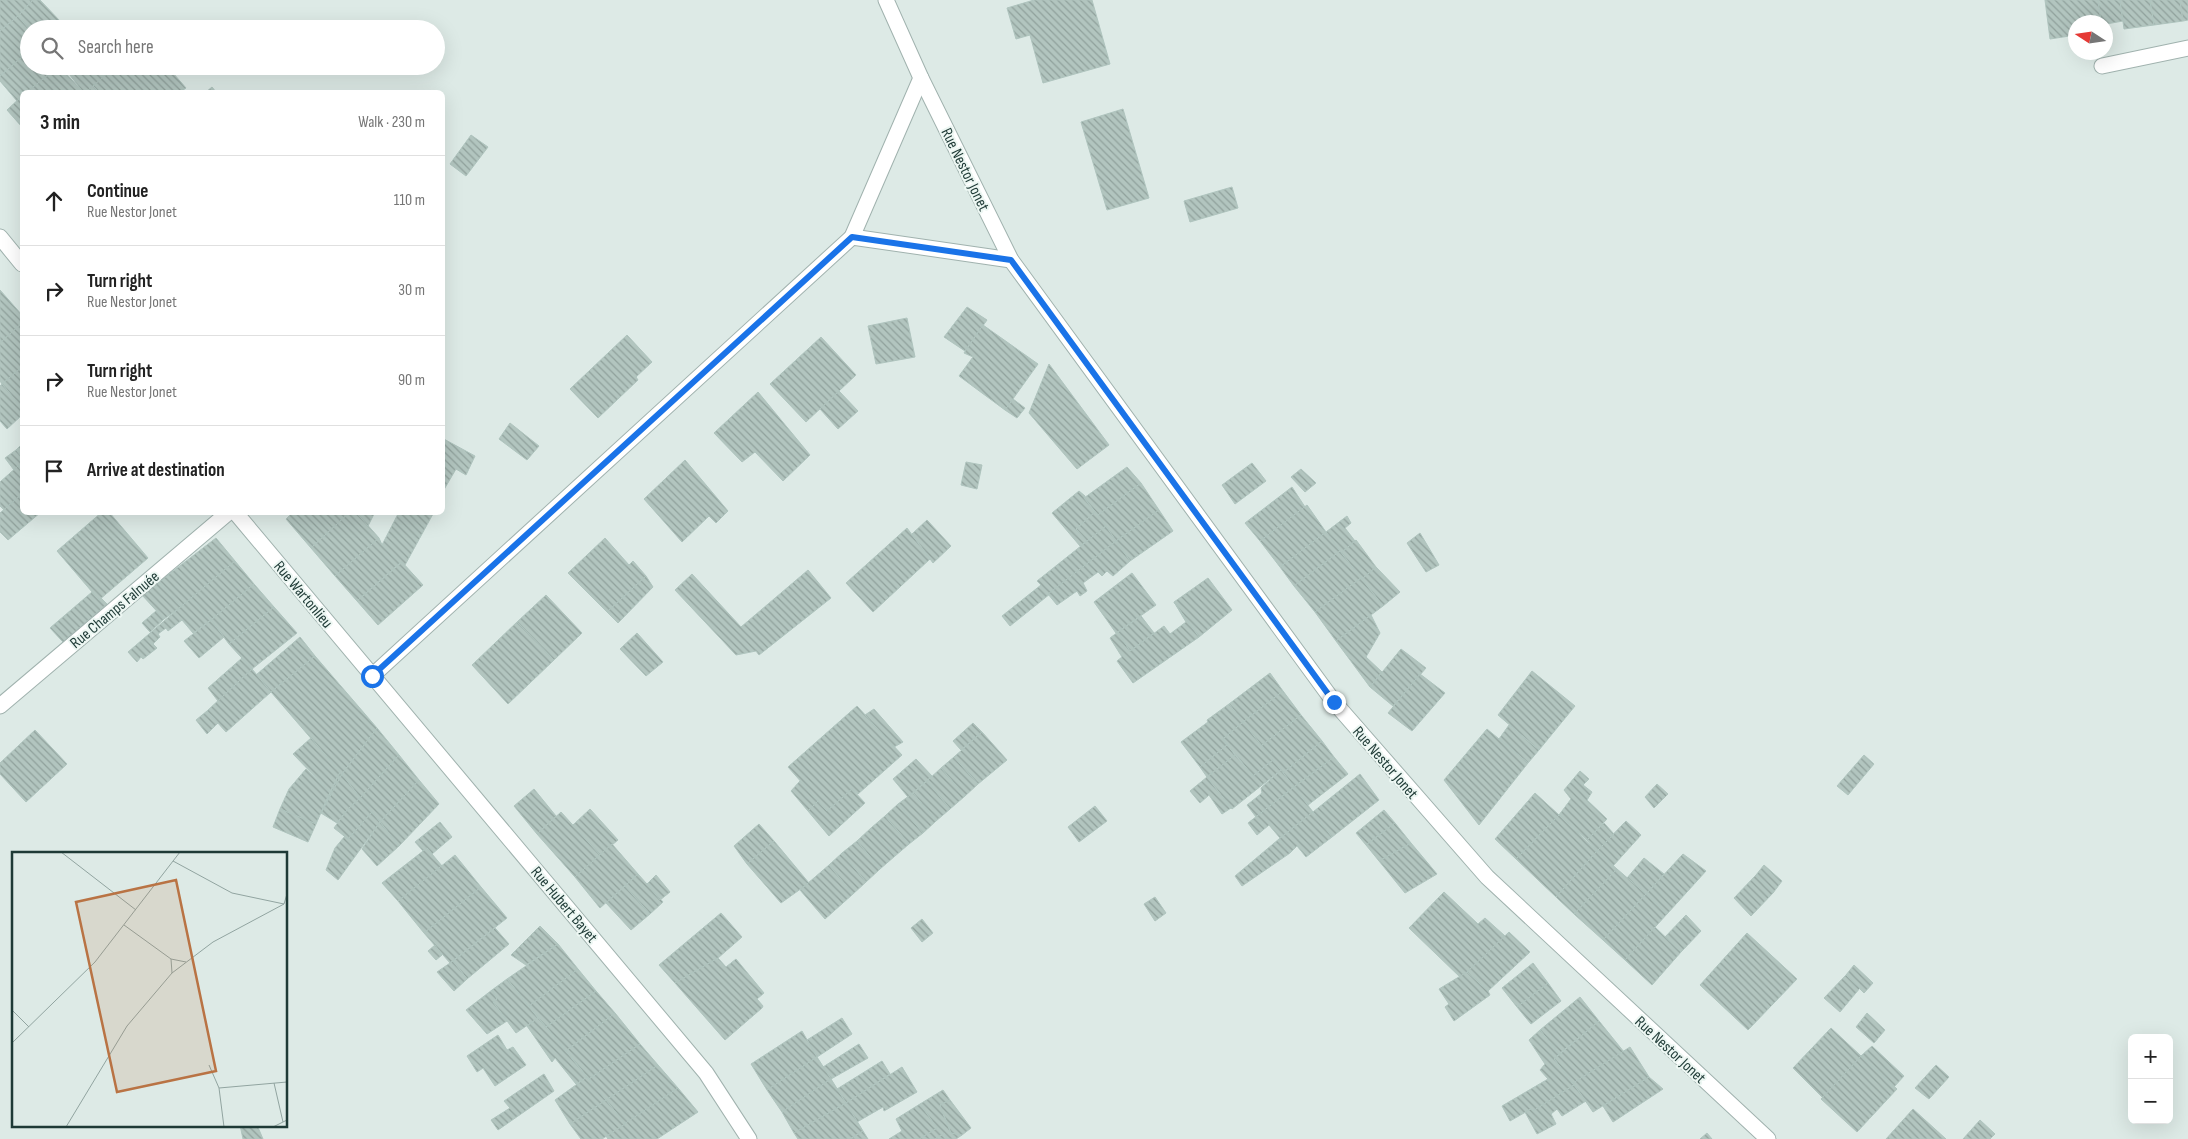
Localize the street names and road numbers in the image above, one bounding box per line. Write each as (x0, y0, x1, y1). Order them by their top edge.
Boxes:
street label: Rue Nestor Jonet (936, 125, 993, 214)
street label: Rue Wartonlieu (269, 558, 336, 632)
street label: Rue Champs Falnuée (67, 567, 163, 653)
street label: Rue Nestor Jonet (1348, 723, 1422, 803)
street label: Rue Hubert Bayet (526, 863, 601, 947)
street label: Rue Nestor Jonet (1631, 1012, 1709, 1088)

